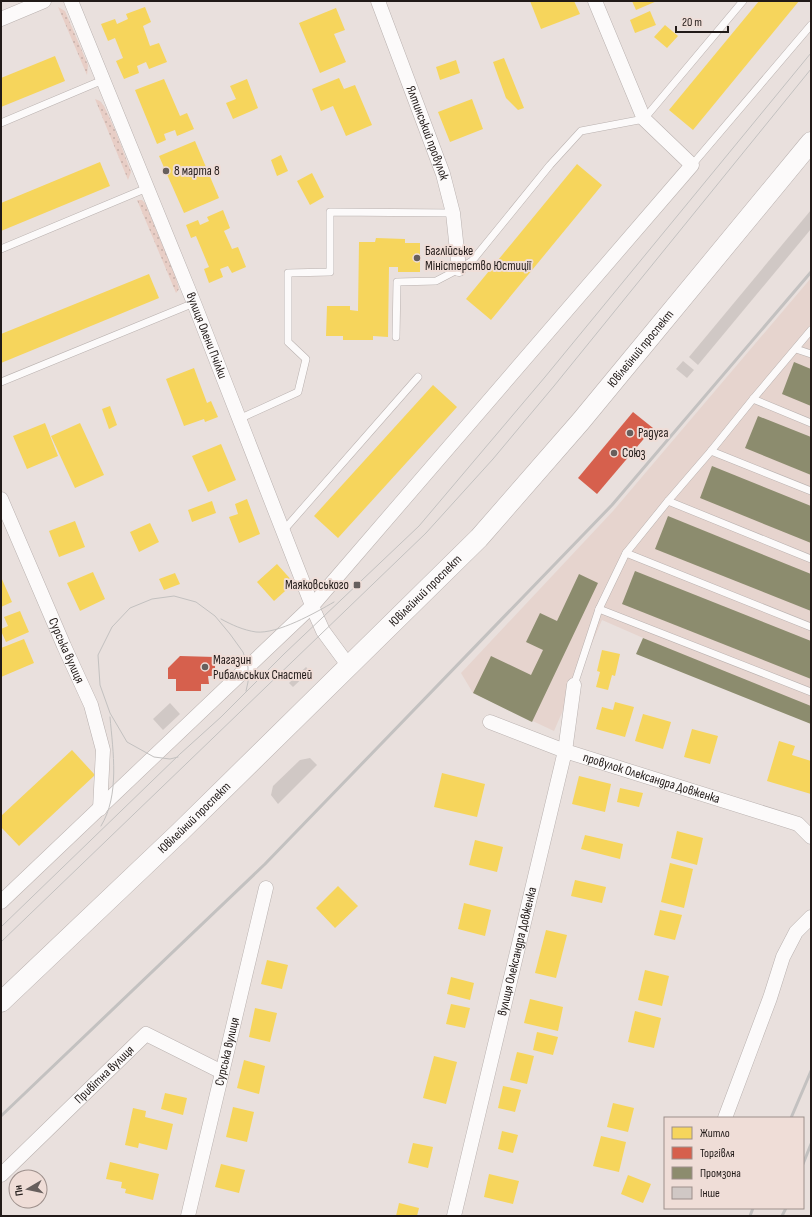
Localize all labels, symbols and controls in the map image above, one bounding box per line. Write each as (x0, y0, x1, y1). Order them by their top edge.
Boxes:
scale bar (676, 8, 728, 34)
text: 20 m (682, 15, 702, 30)
street label: Ялтинський провулок (403, 83, 452, 182)
place label: 8 марта 8 (174, 163, 220, 179)
marker: 8 марта 8 (161, 166, 171, 176)
place label: Баглійське Міністерство Юстиції (425, 243, 532, 274)
marker: Баглійське Міністерство Юстиції (412, 253, 422, 263)
street label: вулиця Олени Пчілки (183, 290, 231, 381)
street label: Ювілейний проспект (604, 307, 677, 391)
place label: Радуга (638, 425, 668, 441)
marker: Радуга (625, 428, 635, 438)
place label: Союз (622, 445, 646, 461)
marker: Союз (609, 448, 619, 458)
street label: Ювілейний проспект (386, 551, 465, 630)
place label: Маяковського (285, 577, 349, 593)
marker: Маяковського (352, 580, 362, 590)
street label: Сурська вулиця (45, 615, 88, 686)
place label: Магазин Рибальських Снастей (213, 652, 312, 683)
marker: Магазин Рибальських Снастей (200, 662, 210, 672)
street label: провулок Олександра Довженка (581, 749, 722, 807)
street label: Ювілейний проспект (154, 779, 234, 857)
street label: вулиця Олександра Довженка (494, 885, 540, 1017)
street label: Сурська вулиця (211, 1016, 243, 1087)
street label: Привітна вулиця (71, 1042, 137, 1107)
legend (664, 1117, 804, 1209)
text: Житло (700, 1126, 730, 1141)
text: Торгівля (700, 1146, 735, 1161)
text: Промзона (700, 1166, 741, 1181)
north arrow (8, 1169, 48, 1209)
text: Пн (11, 1184, 26, 1197)
text: Інше (700, 1186, 720, 1201)

